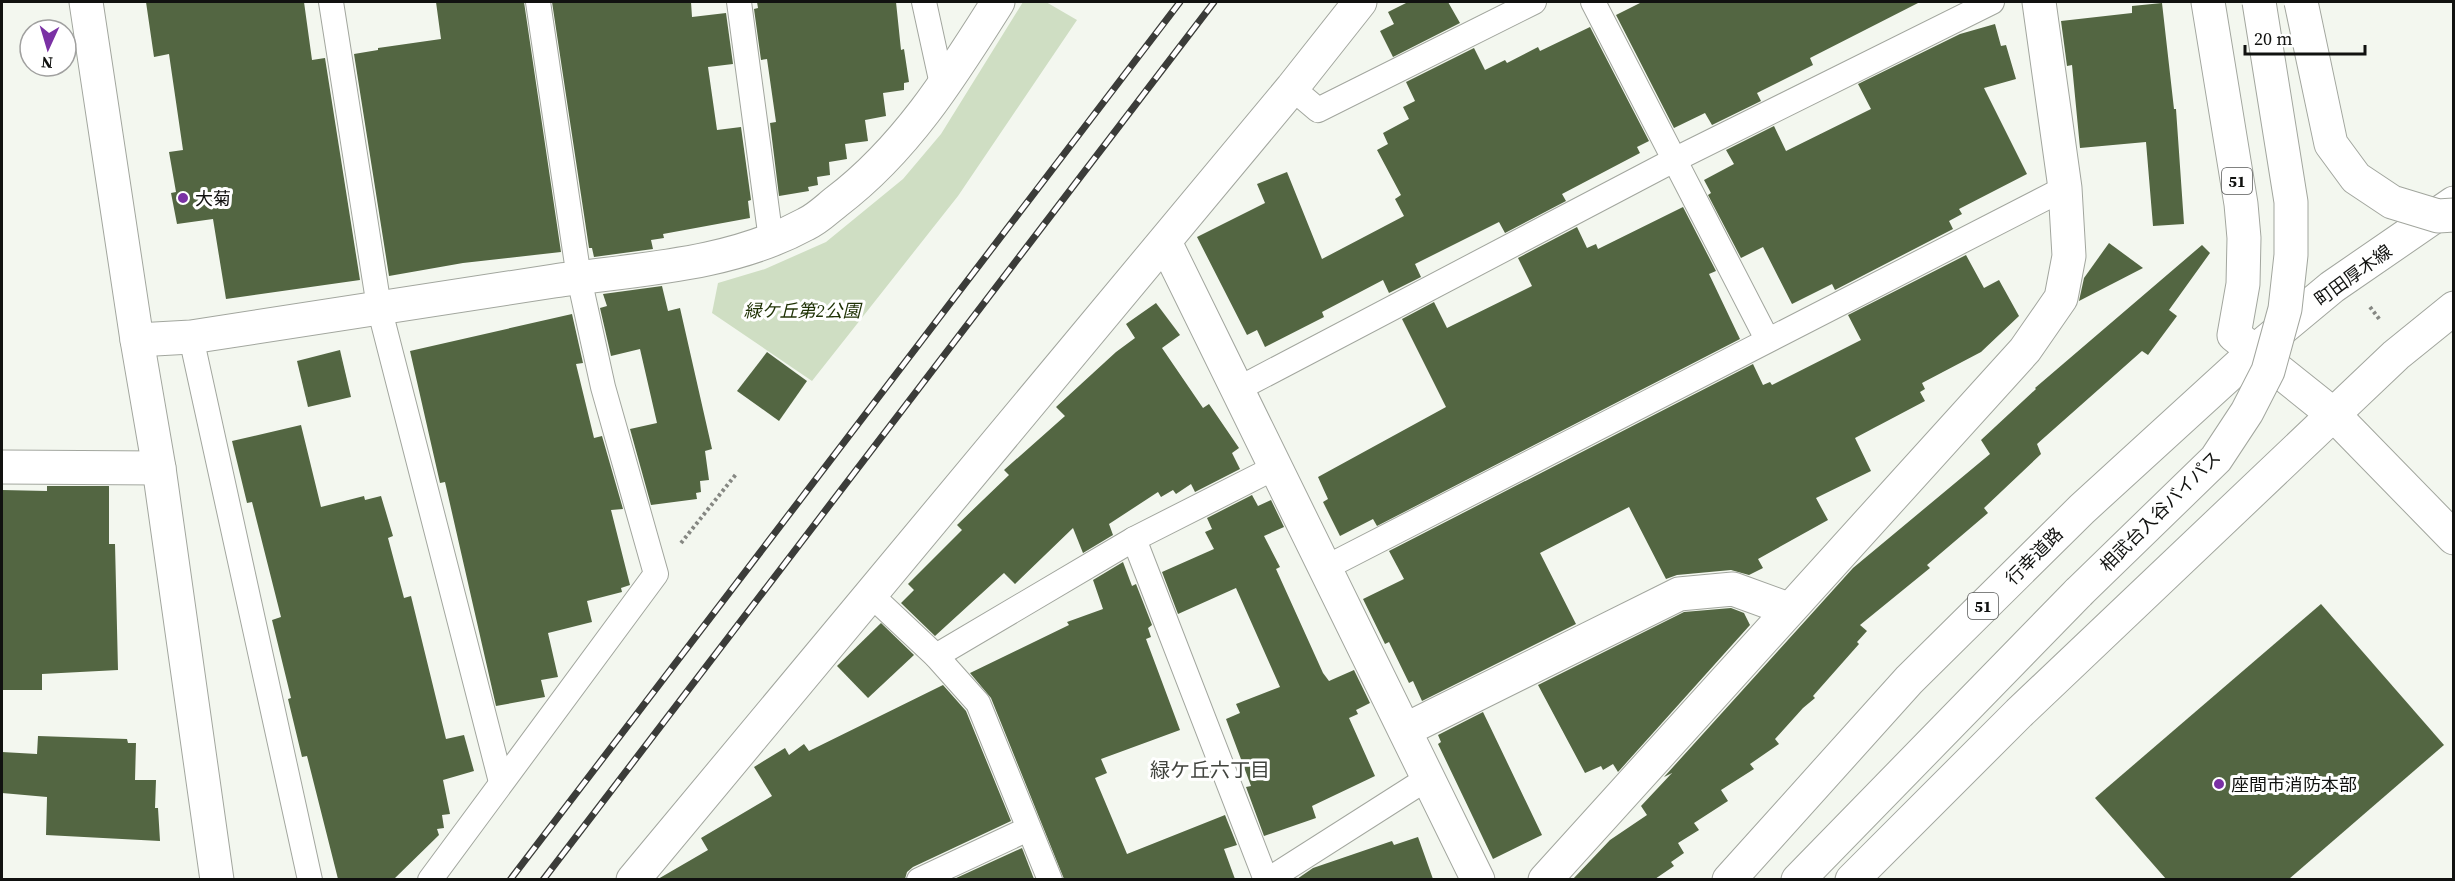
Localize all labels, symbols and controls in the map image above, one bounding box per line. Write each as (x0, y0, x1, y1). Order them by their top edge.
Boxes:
north arrow (18, 18, 78, 78)
scale bar (2245, 18, 2365, 56)
text: 20 m (2254, 26, 2292, 51)
text: N (40, 52, 54, 74)
road number: 51 (2222, 168, 2252, 194)
place label: 大菊 (195, 186, 231, 211)
marker: 大菊 (176, 191, 190, 205)
street label: 町田厚木線 (2309, 238, 2397, 312)
park label: 緑ケ丘第2公園 (743, 298, 864, 323)
street label: 相武台入谷バイパス (2094, 445, 2226, 577)
street label: 行幸道路 (2000, 522, 2068, 590)
road number: 51 (1968, 593, 1998, 619)
district label: 緑ケ丘六丁目 (1150, 756, 1270, 784)
place label: 座間市消防本部 (2231, 772, 2357, 797)
marker: 座間市消防本部 (2212, 777, 2226, 791)

